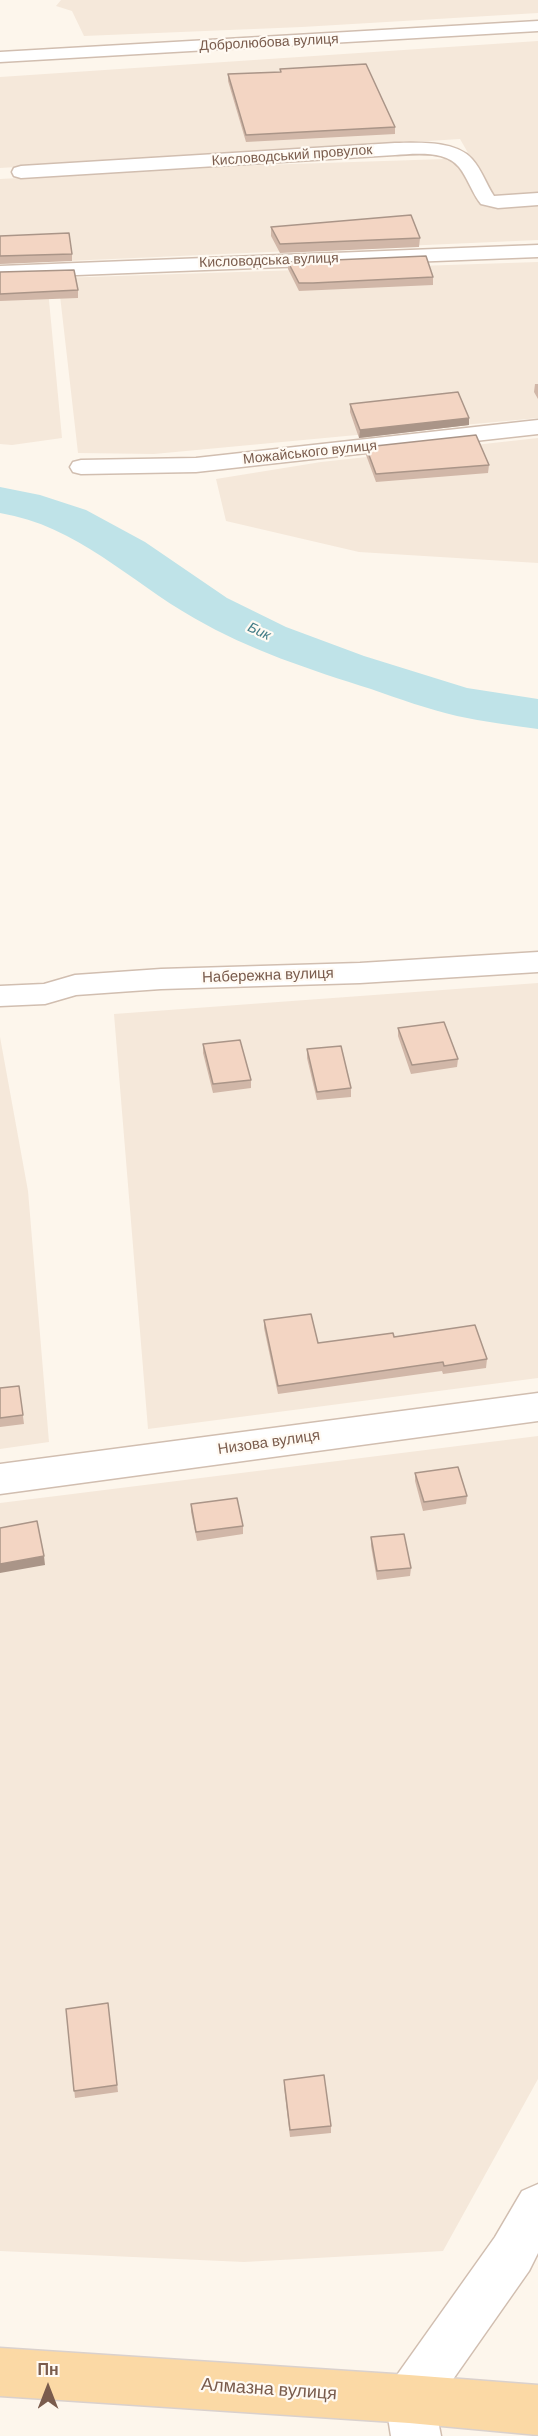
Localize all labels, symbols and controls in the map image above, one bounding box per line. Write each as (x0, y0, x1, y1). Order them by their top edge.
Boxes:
street label: Добролюбова вулиця (199, 31, 339, 55)
street label: Кисловодський провулок (211, 142, 373, 170)
street label: Кисловодська вулиця (199, 250, 339, 272)
street label: Можайського вулиця (242, 438, 378, 468)
water label: Бик (245, 619, 273, 645)
street label: Набережна вулиця (202, 965, 334, 987)
street label: Низова вулиця (217, 1427, 321, 1459)
north arrow (18, 2358, 78, 2418)
text: Пн (37, 2359, 59, 2380)
street label: Алмазна вулиця (200, 2374, 338, 2406)

